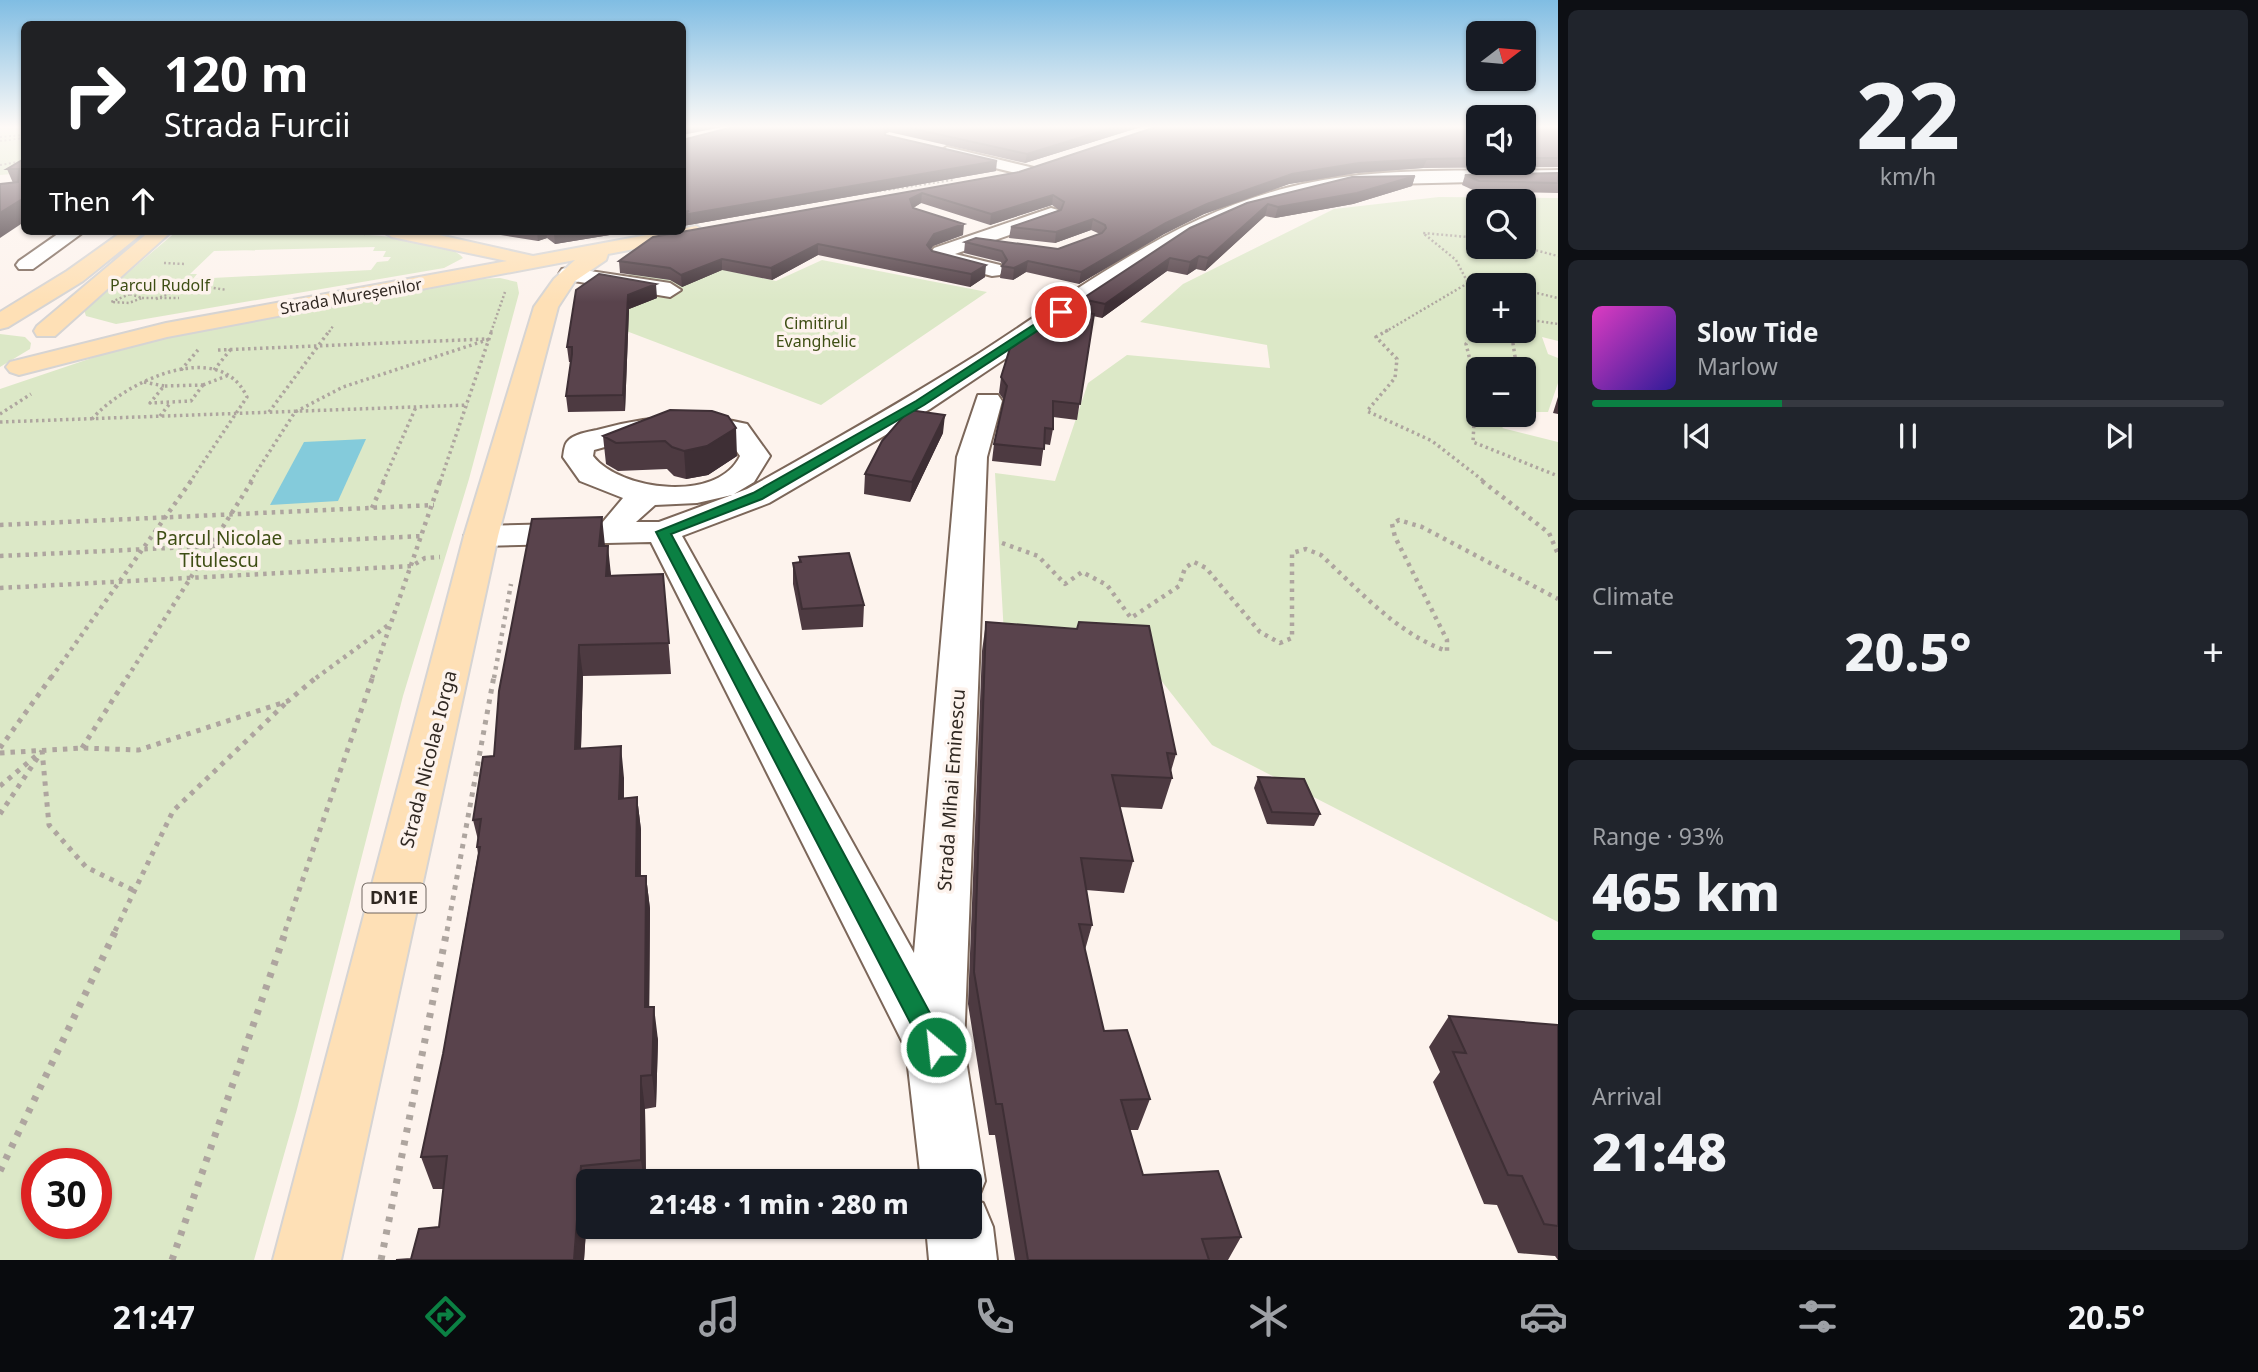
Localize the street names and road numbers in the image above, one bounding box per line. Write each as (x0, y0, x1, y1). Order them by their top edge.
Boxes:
street label: Strada Mureșenilor (278, 273, 424, 319)
street label: Strada Nicolae Iorga (393, 668, 463, 850)
street label: Strada Mihai Eminescu (931, 688, 971, 892)
road number: DN1E (362, 884, 426, 912)

